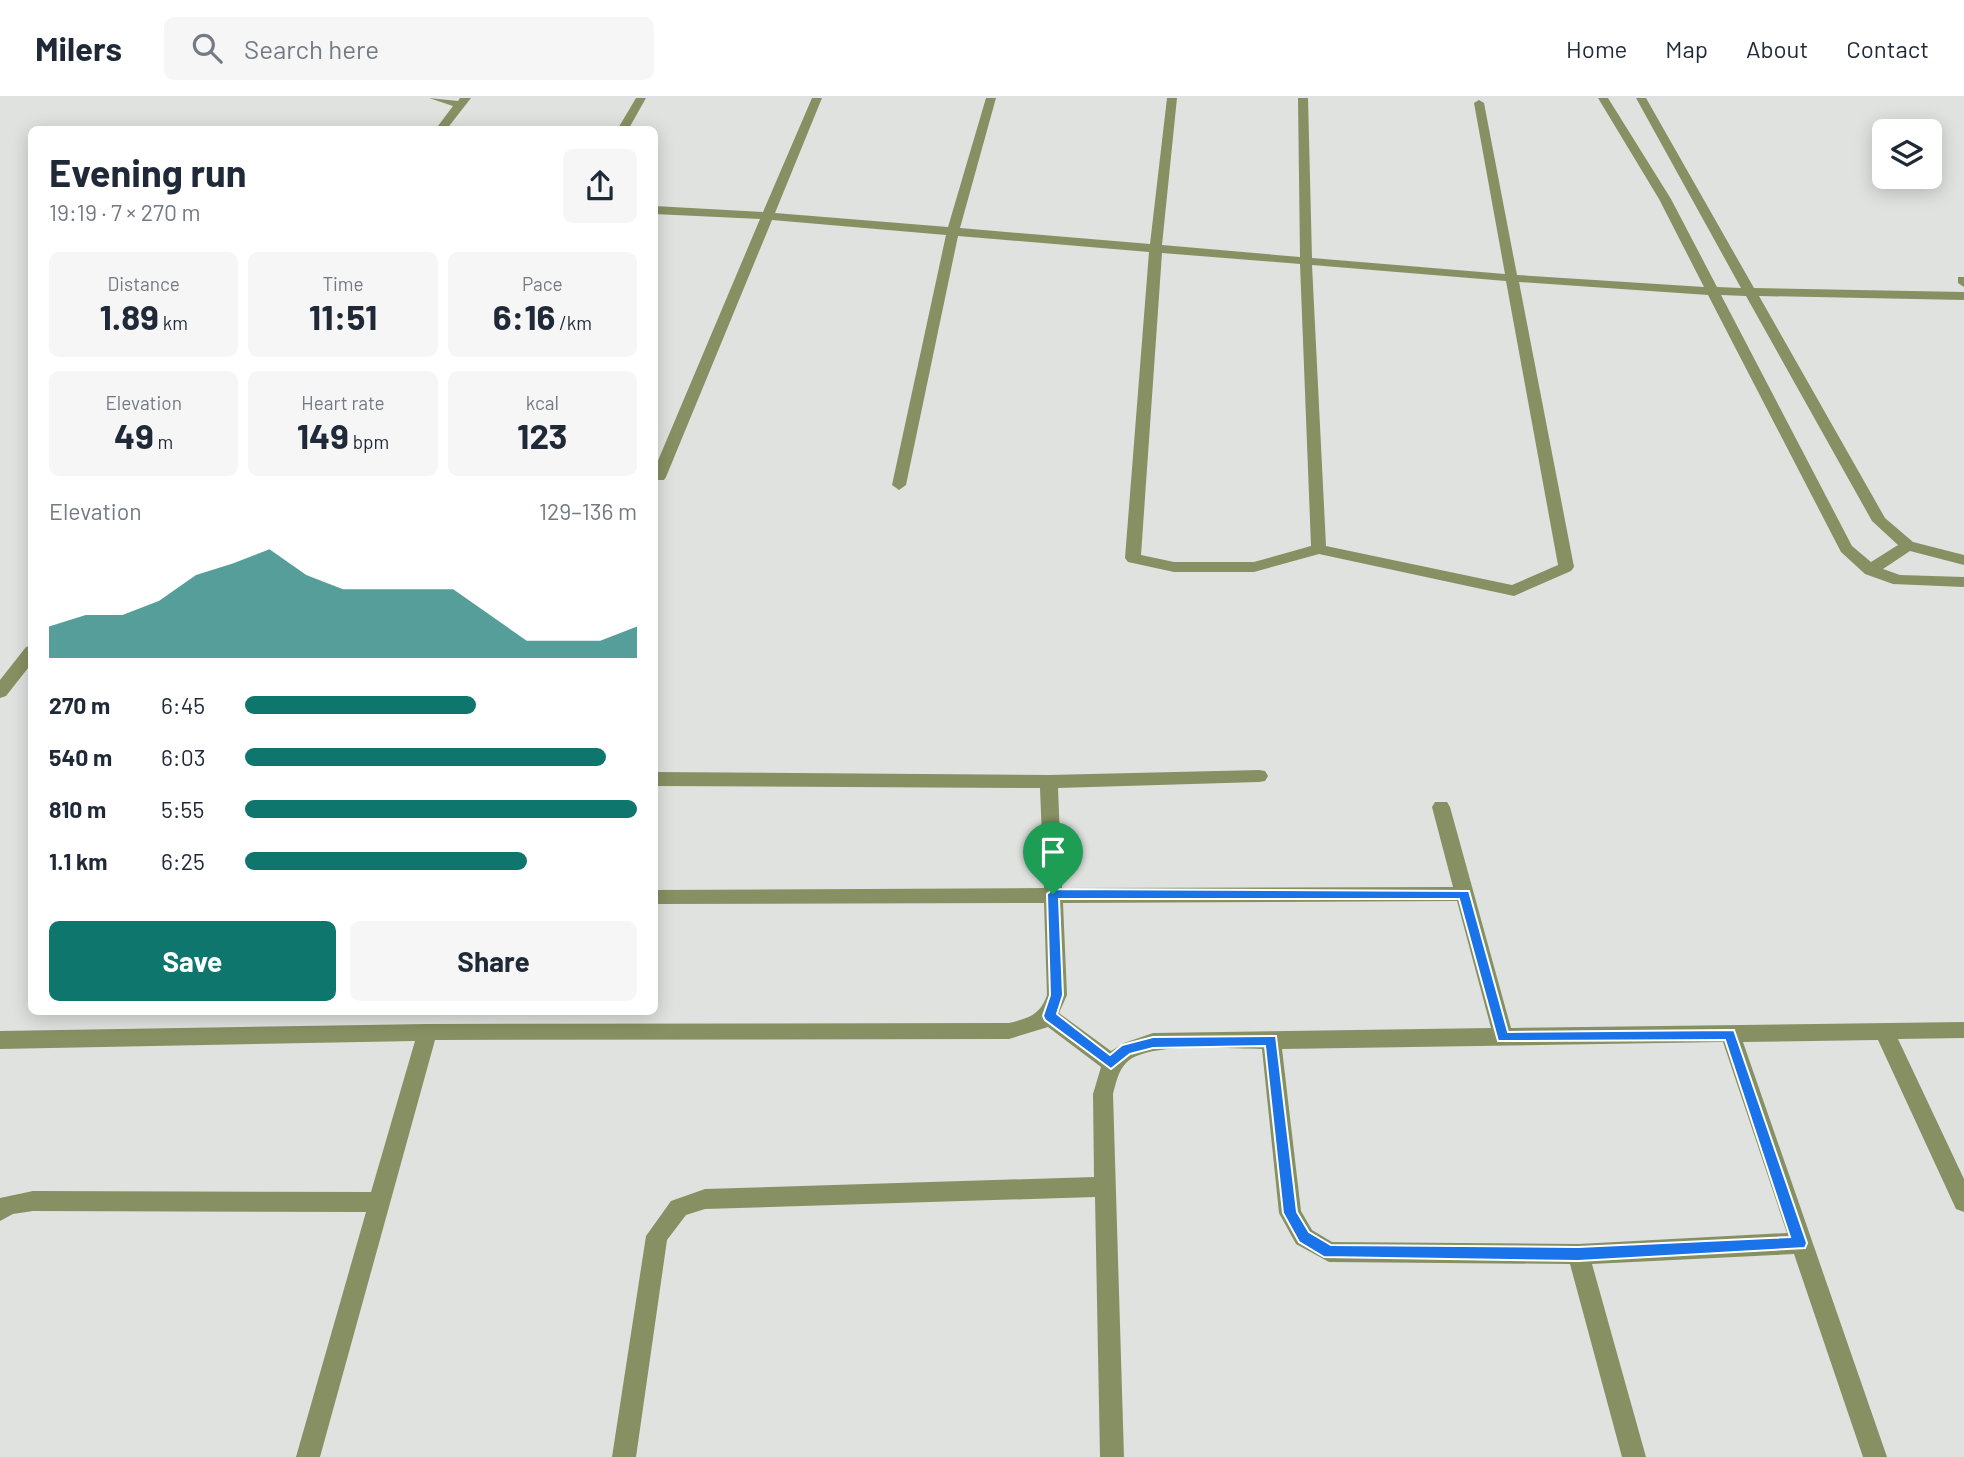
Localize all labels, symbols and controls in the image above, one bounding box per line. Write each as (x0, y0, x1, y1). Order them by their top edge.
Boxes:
search box (164, 17, 654, 80)
text: Milers (35, 28, 122, 68)
icon: search (188, 29, 226, 67)
text: Search here (244, 33, 379, 64)
text: Home (1566, 34, 1627, 63)
text: Map (1665, 34, 1708, 63)
text: About (1746, 34, 1808, 63)
text: Contact (1846, 34, 1929, 63)
map controls (1872, 119, 1942, 189)
button: layers (1872, 119, 1942, 189)
text: Evening run (49, 149, 247, 195)
button: share (563, 149, 637, 223)
text: 19:19 · 7 × 270 m (49, 198, 201, 226)
text: Distance (107, 272, 180, 295)
text: Time (322, 272, 364, 295)
text: Pace (522, 272, 563, 295)
text: 1.89 (99, 295, 159, 337)
text: 11:51 (309, 295, 377, 337)
text: 6:16 (493, 295, 555, 337)
text: km (159, 311, 188, 334)
text: /km (555, 311, 592, 334)
text: Elevation (105, 391, 182, 414)
text: Heart rate (301, 391, 385, 414)
text: kcal (526, 391, 559, 414)
text: 49 (114, 414, 154, 456)
text: 149 (297, 414, 349, 456)
text: 123 (517, 414, 568, 456)
text: m (154, 430, 173, 453)
text: bpm (349, 430, 389, 453)
text: Elevation (49, 497, 142, 525)
text: 129–136 m (539, 497, 637, 525)
text: 270 m (49, 691, 110, 719)
text: 6:45 (161, 691, 205, 719)
text: 540 m (49, 743, 112, 771)
text: 6:03 (161, 743, 205, 771)
text: 810 m (49, 795, 106, 823)
text: 5:55 (161, 795, 204, 823)
pin (1023, 822, 1083, 894)
icon: arrive (1034, 833, 1072, 871)
text: 1.1 km (49, 847, 108, 875)
text: 6:25 (161, 847, 205, 875)
button: Save (49, 921, 336, 1001)
button: Share (350, 921, 637, 1001)

